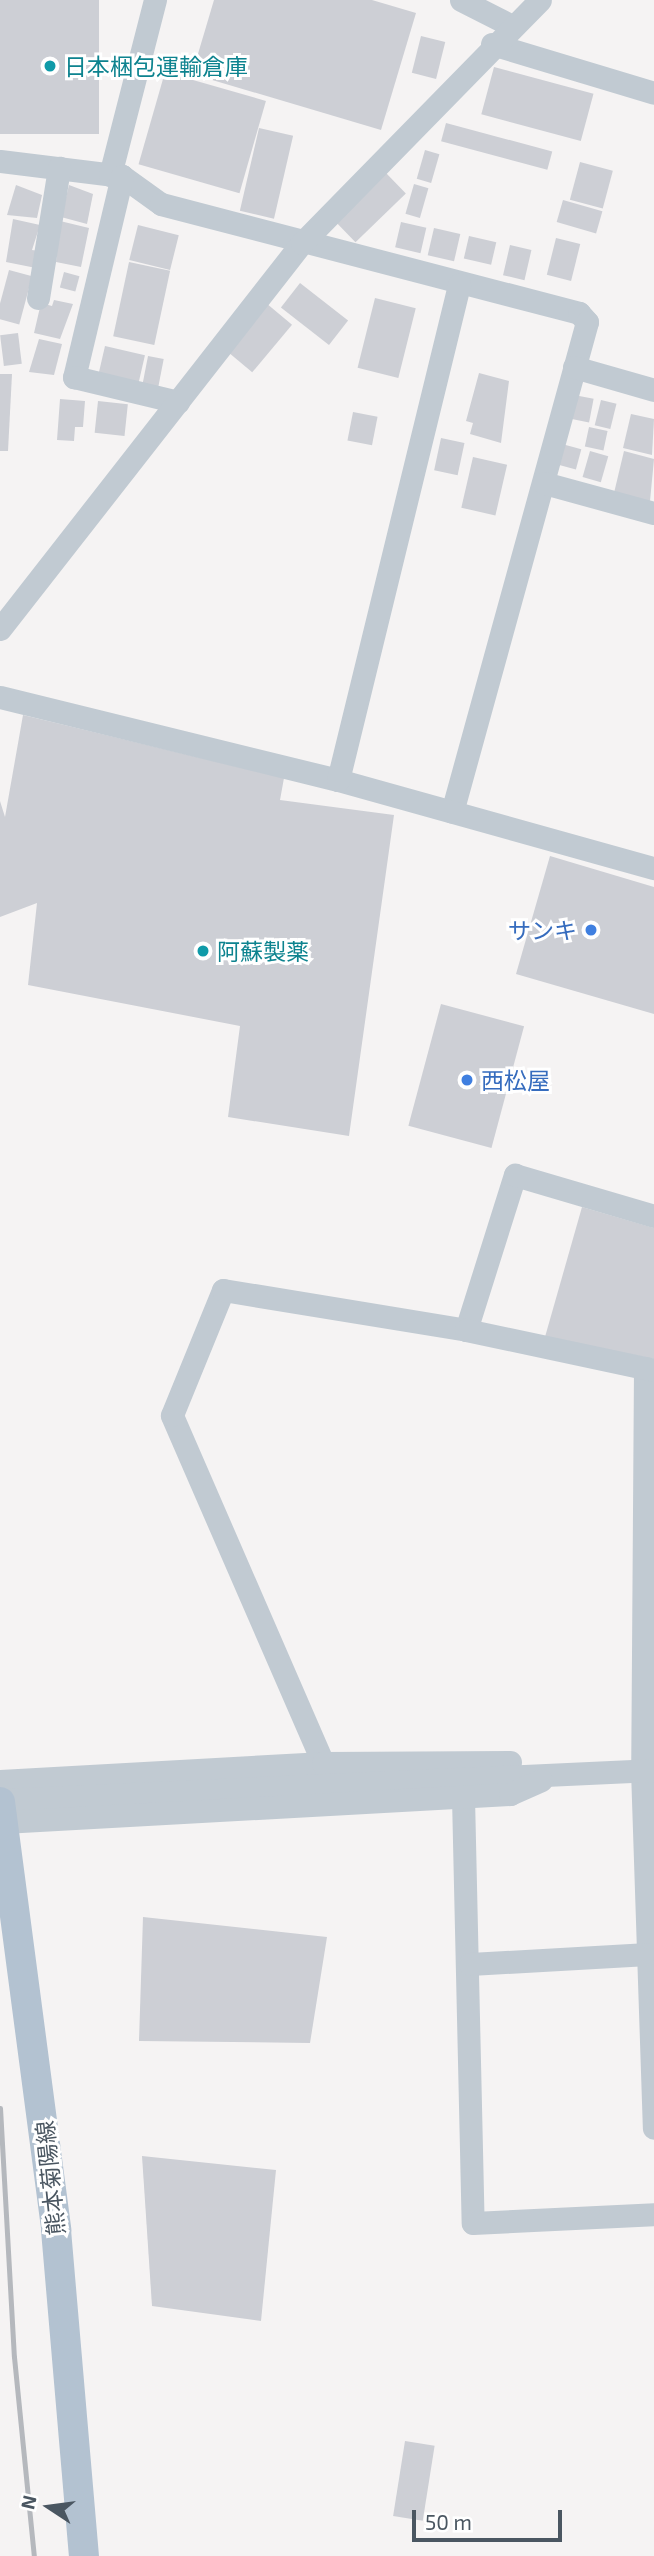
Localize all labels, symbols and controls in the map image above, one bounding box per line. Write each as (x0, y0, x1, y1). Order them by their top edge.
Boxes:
place label: 日本梱包運輸倉庫 (64, 52, 248, 80)
marker: 日本梱包運輸倉庫 (42, 58, 58, 74)
place label: サンキ (508, 916, 577, 944)
marker: サンキ (583, 922, 599, 938)
place label: 阿蘇製薬 (217, 937, 309, 965)
marker: 阿蘇製薬 (195, 943, 211, 959)
place label: 西松屋 (481, 1066, 550, 1094)
marker: 西松屋 (459, 1072, 475, 1088)
street label: 熊本菊陽線 (30, 2119, 70, 2237)
north arrow (14, 2472, 84, 2542)
text: N (15, 2493, 41, 2511)
scale bar (416, 2496, 566, 2540)
text: 50 m (425, 2509, 472, 2534)

